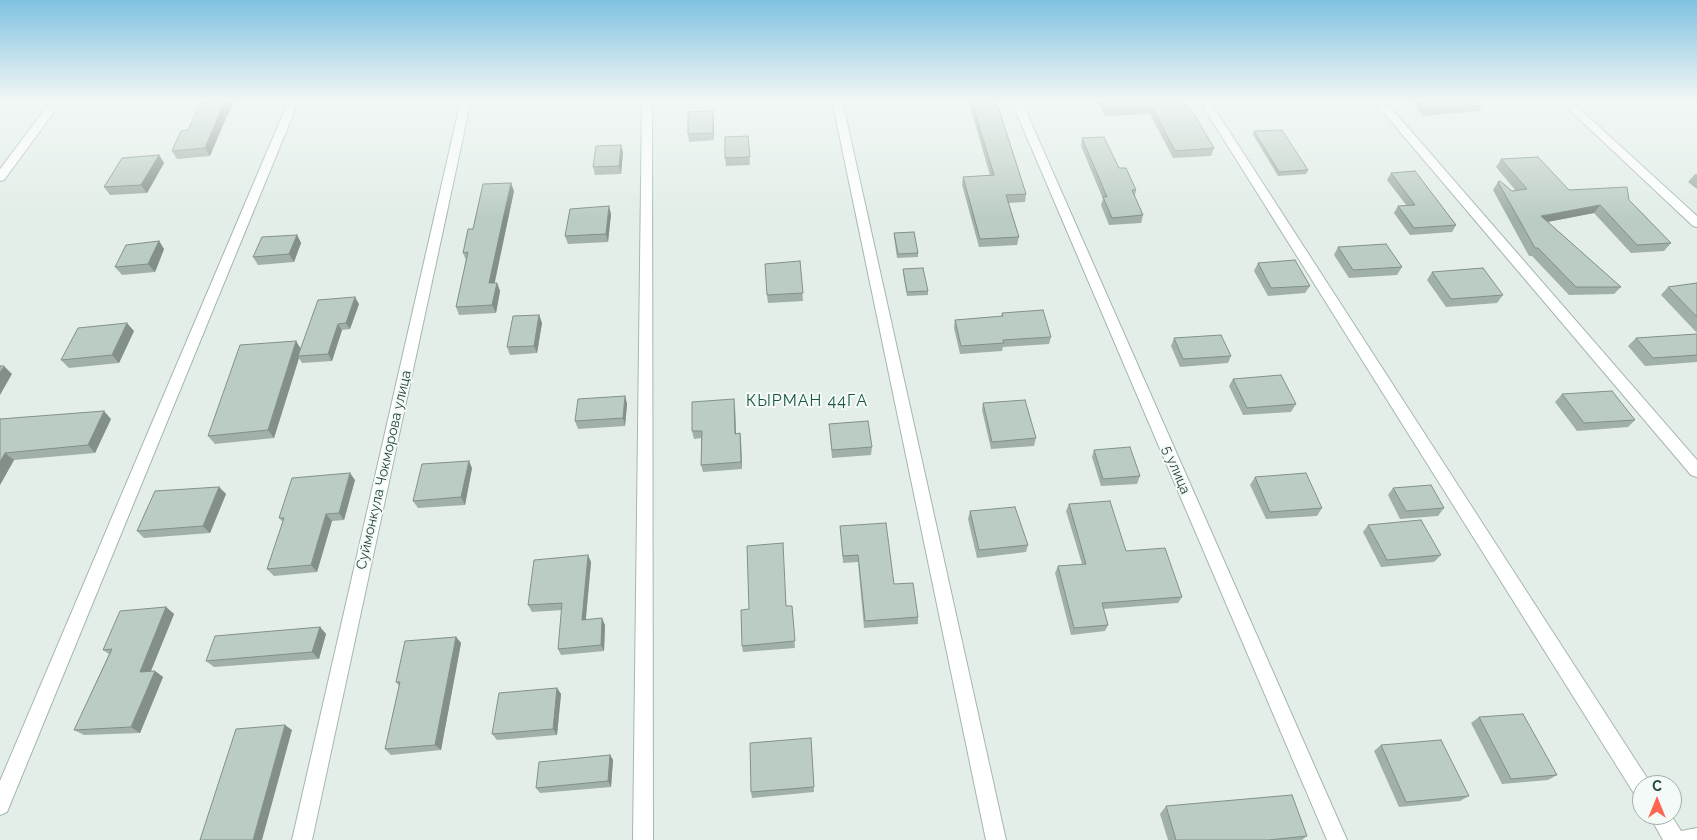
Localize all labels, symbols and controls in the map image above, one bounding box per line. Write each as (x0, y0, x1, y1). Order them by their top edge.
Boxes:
street label: Суймонкула Чокморова улица (353, 369, 415, 571)
district label: КЫРМАН 44ГА (745, 391, 869, 411)
street label: 5 улица (1158, 443, 1194, 497)
north arrow (1632, 775, 1682, 825)
text: С (1652, 778, 1662, 794)

